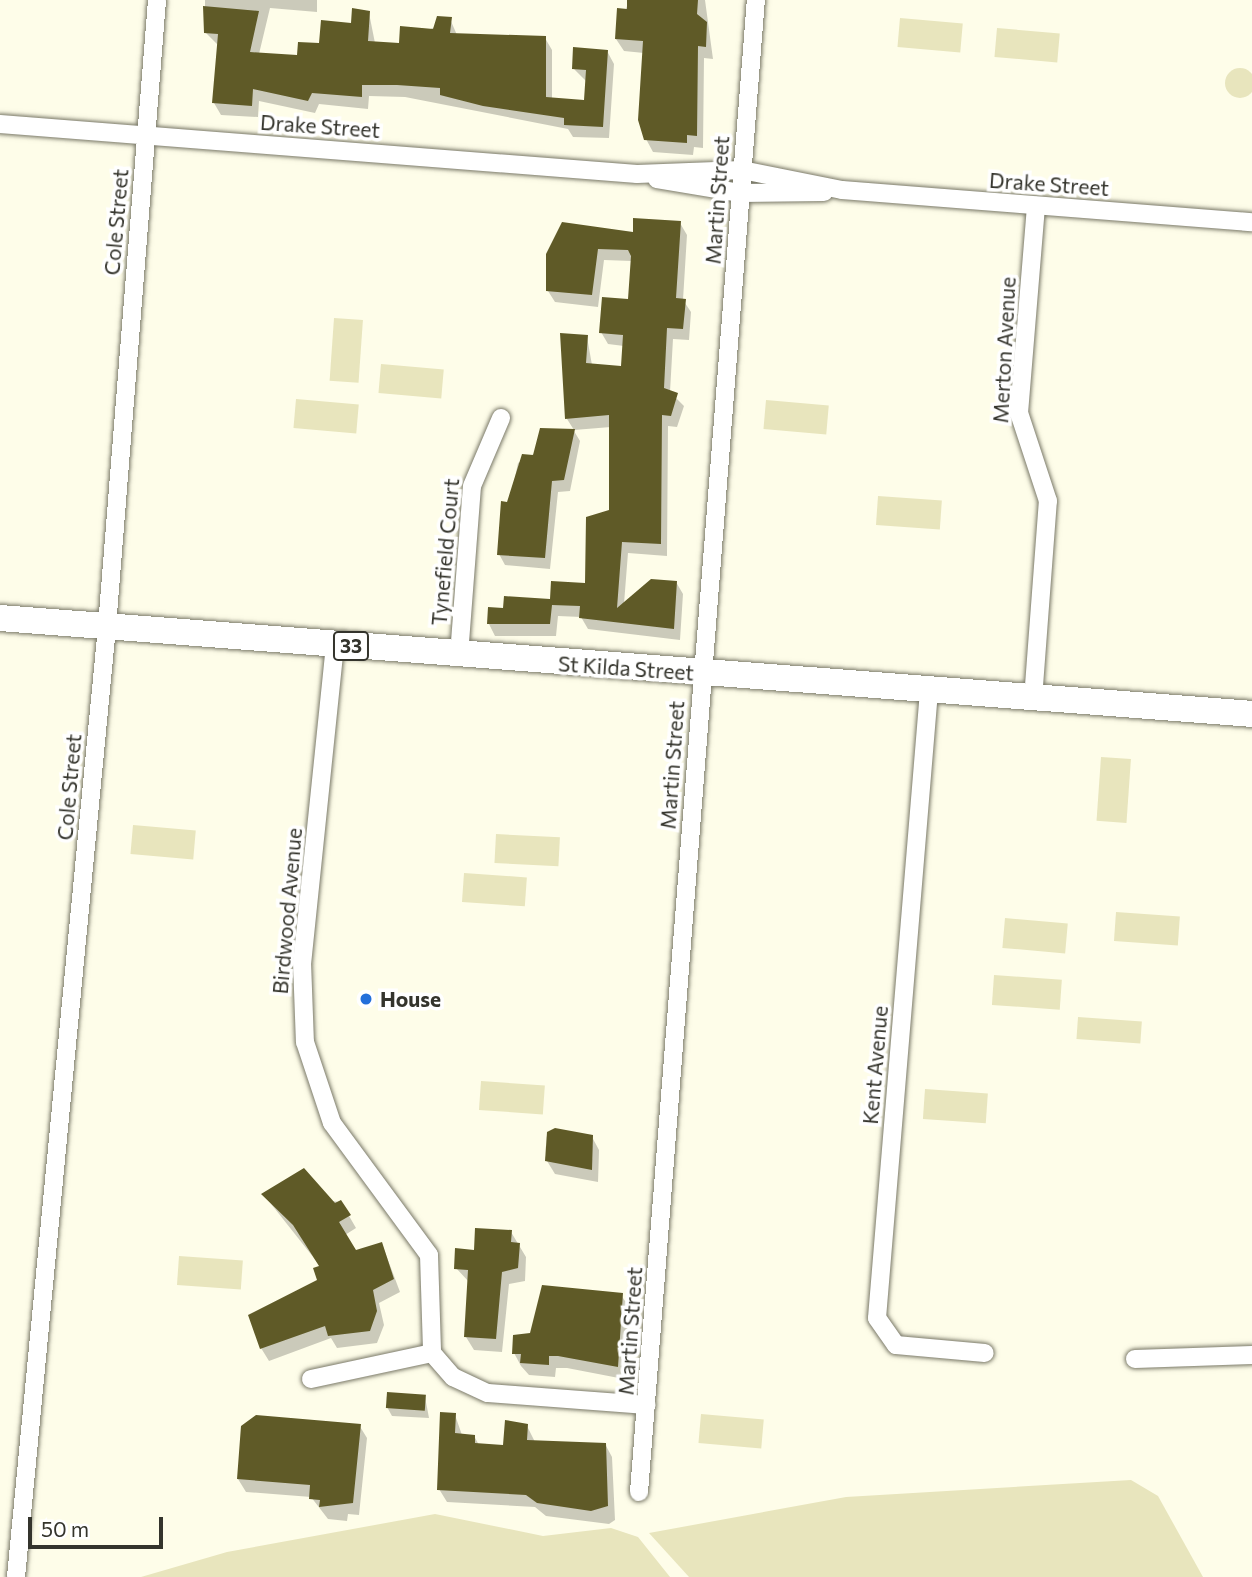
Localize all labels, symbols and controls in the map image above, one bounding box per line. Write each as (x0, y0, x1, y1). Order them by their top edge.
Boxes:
street label: Drake Street (259, 109, 381, 143)
street label: Martin Street (700, 135, 734, 265)
street label: Drake Street (988, 167, 1110, 201)
street label: Cole Street (99, 168, 133, 276)
street label: Merton Avenue (988, 276, 1020, 424)
street label: Tynefield Court (426, 477, 464, 627)
road number: 33 (332, 631, 370, 662)
street label: St Kilda Street (557, 651, 695, 685)
street label: Martin Street (655, 700, 689, 830)
street label: Cole Street (52, 733, 86, 841)
street label: Birdwood Avenue (267, 827, 307, 995)
place label: House (380, 986, 441, 1012)
marker: House (358, 991, 374, 1007)
street label: Kent Avenue (857, 1005, 893, 1125)
street label: Martin Street (613, 1266, 647, 1396)
scale bar (32, 1504, 166, 1548)
text: 50 m (41, 1516, 89, 1541)

